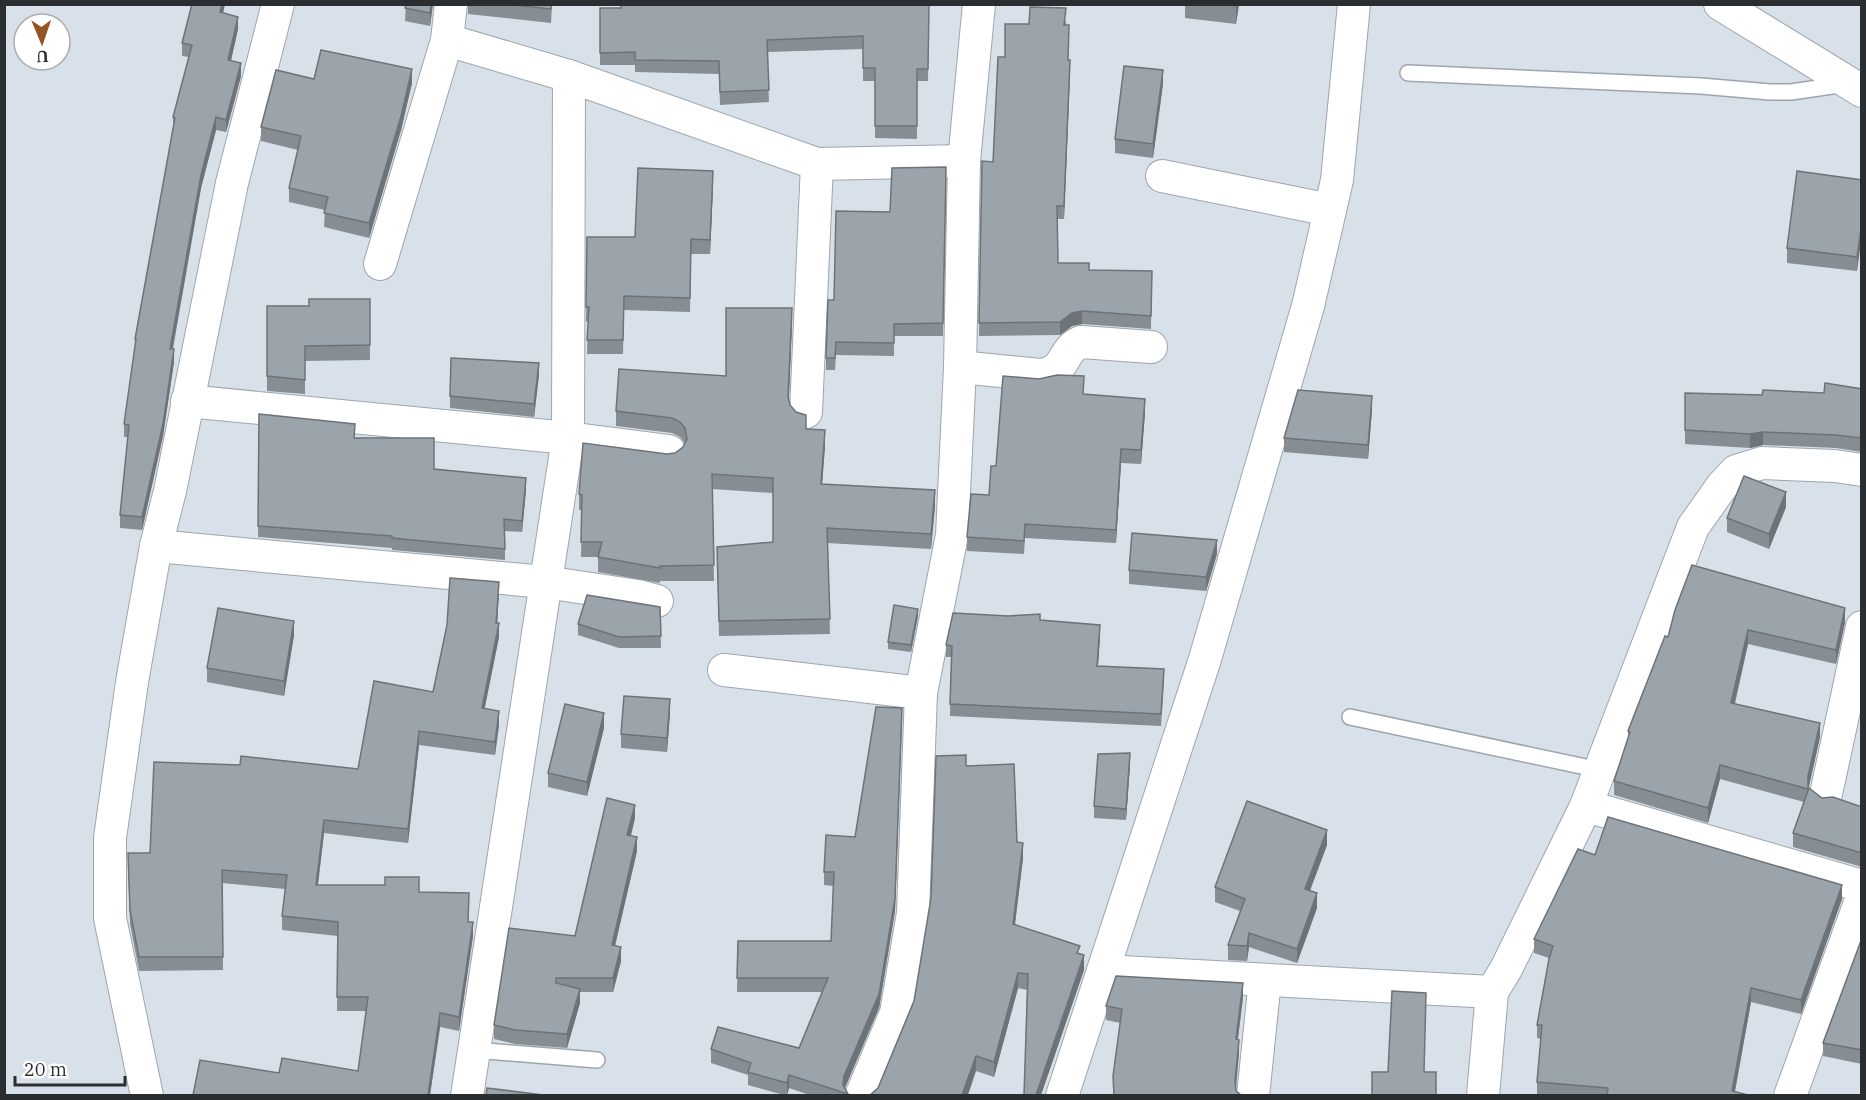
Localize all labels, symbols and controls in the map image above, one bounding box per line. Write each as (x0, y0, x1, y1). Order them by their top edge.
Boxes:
north arrow (12, 12, 72, 72)
text: U (36, 47, 49, 67)
scale bar (15, 1049, 124, 1087)
text: 20 m (24, 1058, 67, 1081)

